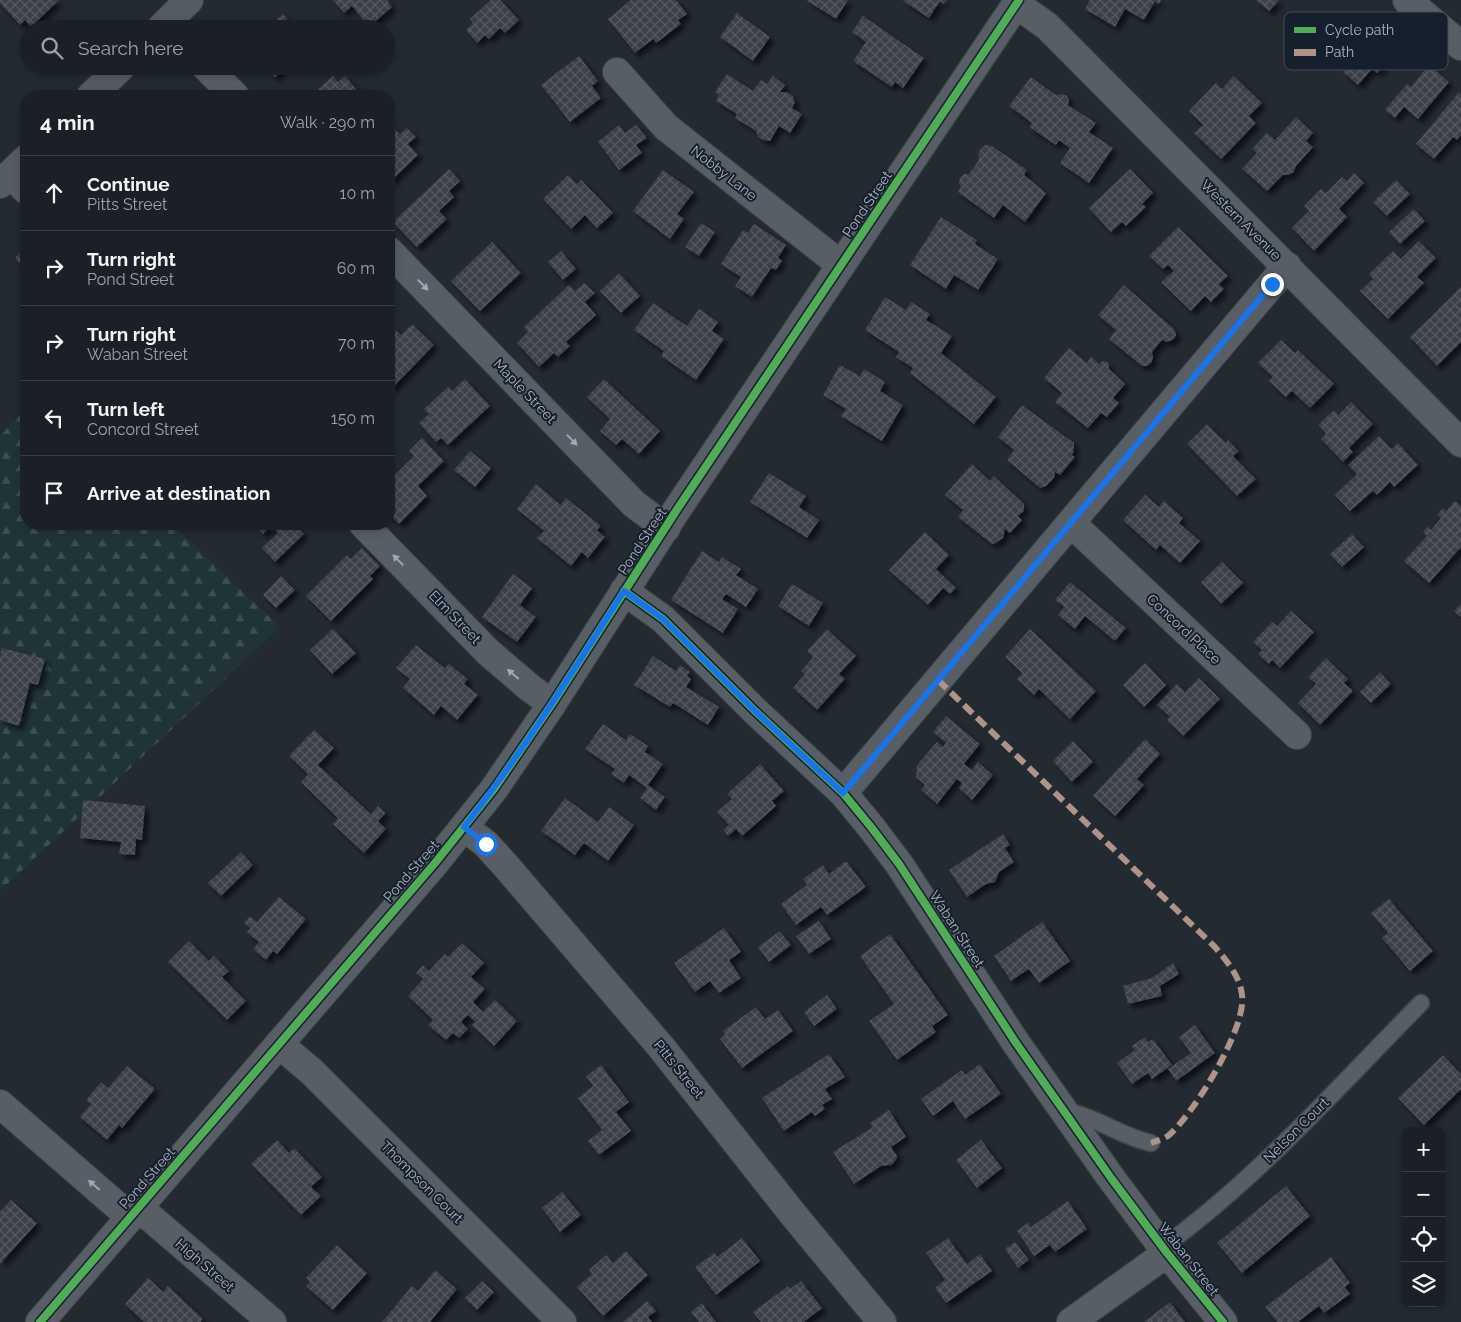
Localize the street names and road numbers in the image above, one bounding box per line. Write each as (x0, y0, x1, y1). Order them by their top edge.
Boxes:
street label: Nobby Lane (688, 142, 760, 204)
street label: Pond Street (839, 168, 895, 240)
street label: Western Avenue (1198, 177, 1284, 263)
street label: Maple Street (490, 356, 560, 427)
street label: Pond Street (615, 504, 670, 577)
street label: Elm Street (426, 587, 484, 647)
street label: Concord Place (1144, 591, 1224, 667)
street label: Pond Street (380, 837, 442, 905)
street label: Waban Street (926, 888, 988, 971)
street label: Pitts Street (651, 1037, 708, 1102)
street label: Nelson Court (1260, 1094, 1332, 1166)
street label: Thompson Court (378, 1138, 466, 1226)
street label: Pond Street (116, 1144, 178, 1212)
street label: Waban Street (1155, 1219, 1223, 1299)
street label: High Street (172, 1235, 238, 1295)

